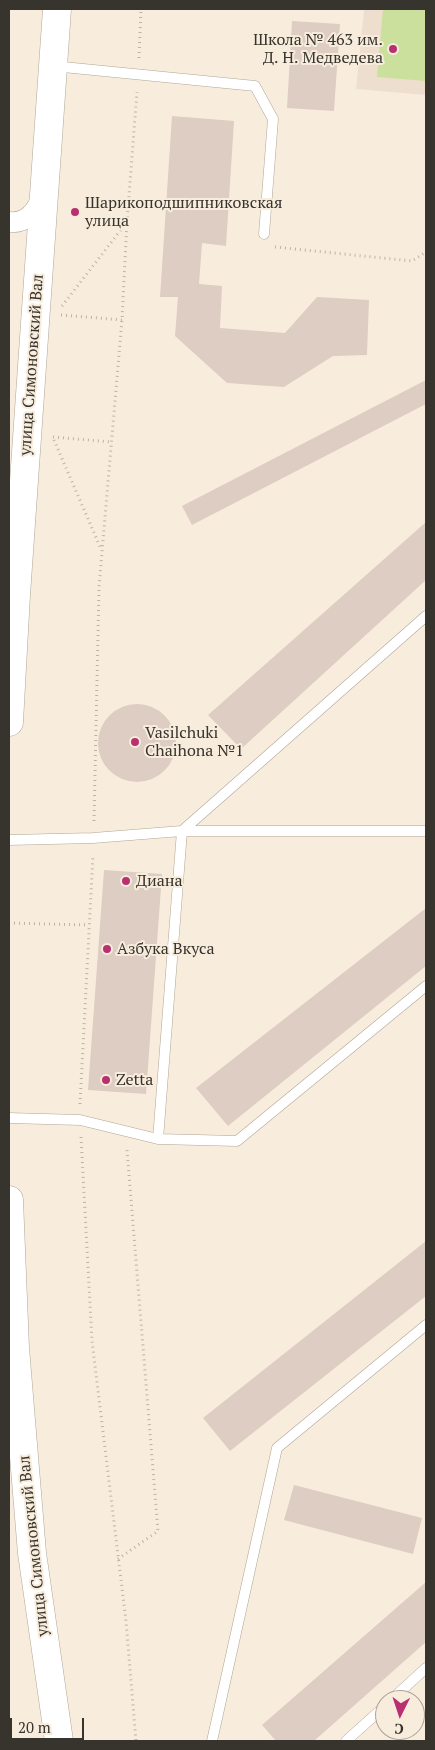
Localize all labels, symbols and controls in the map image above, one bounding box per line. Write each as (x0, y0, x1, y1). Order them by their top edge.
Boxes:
place label: Школа № 463 им. Д. Н. Медведева (253, 30, 383, 68)
marker: Школа № 463 им. Д. Н. Медведева (387, 43, 399, 55)
place label: Шарикоподшипниковская улица (85, 193, 282, 231)
marker: Шарикоподшипниковская улица (69, 206, 81, 218)
street label: улица Симоновский Вал (16, 274, 48, 456)
place label: Vasilchuki Chaihona №1 (145, 723, 244, 761)
marker: Vasilchuki Chaihona №1 (129, 736, 141, 748)
place label: Диана (136, 871, 183, 891)
marker: Диана (120, 875, 132, 887)
place label: Азбука Вкуса (117, 939, 215, 959)
marker: Азбука Вкуса (101, 943, 113, 955)
place label: Zetta (116, 1070, 153, 1090)
marker: Zetta (100, 1074, 112, 1086)
street label: улица Симоновский Вал (15, 1455, 53, 1637)
north arrow (375, 1690, 425, 1740)
scale bar (12, 1708, 86, 1740)
text: 20 m (18, 1717, 51, 1737)
text: С (394, 1720, 404, 1739)

